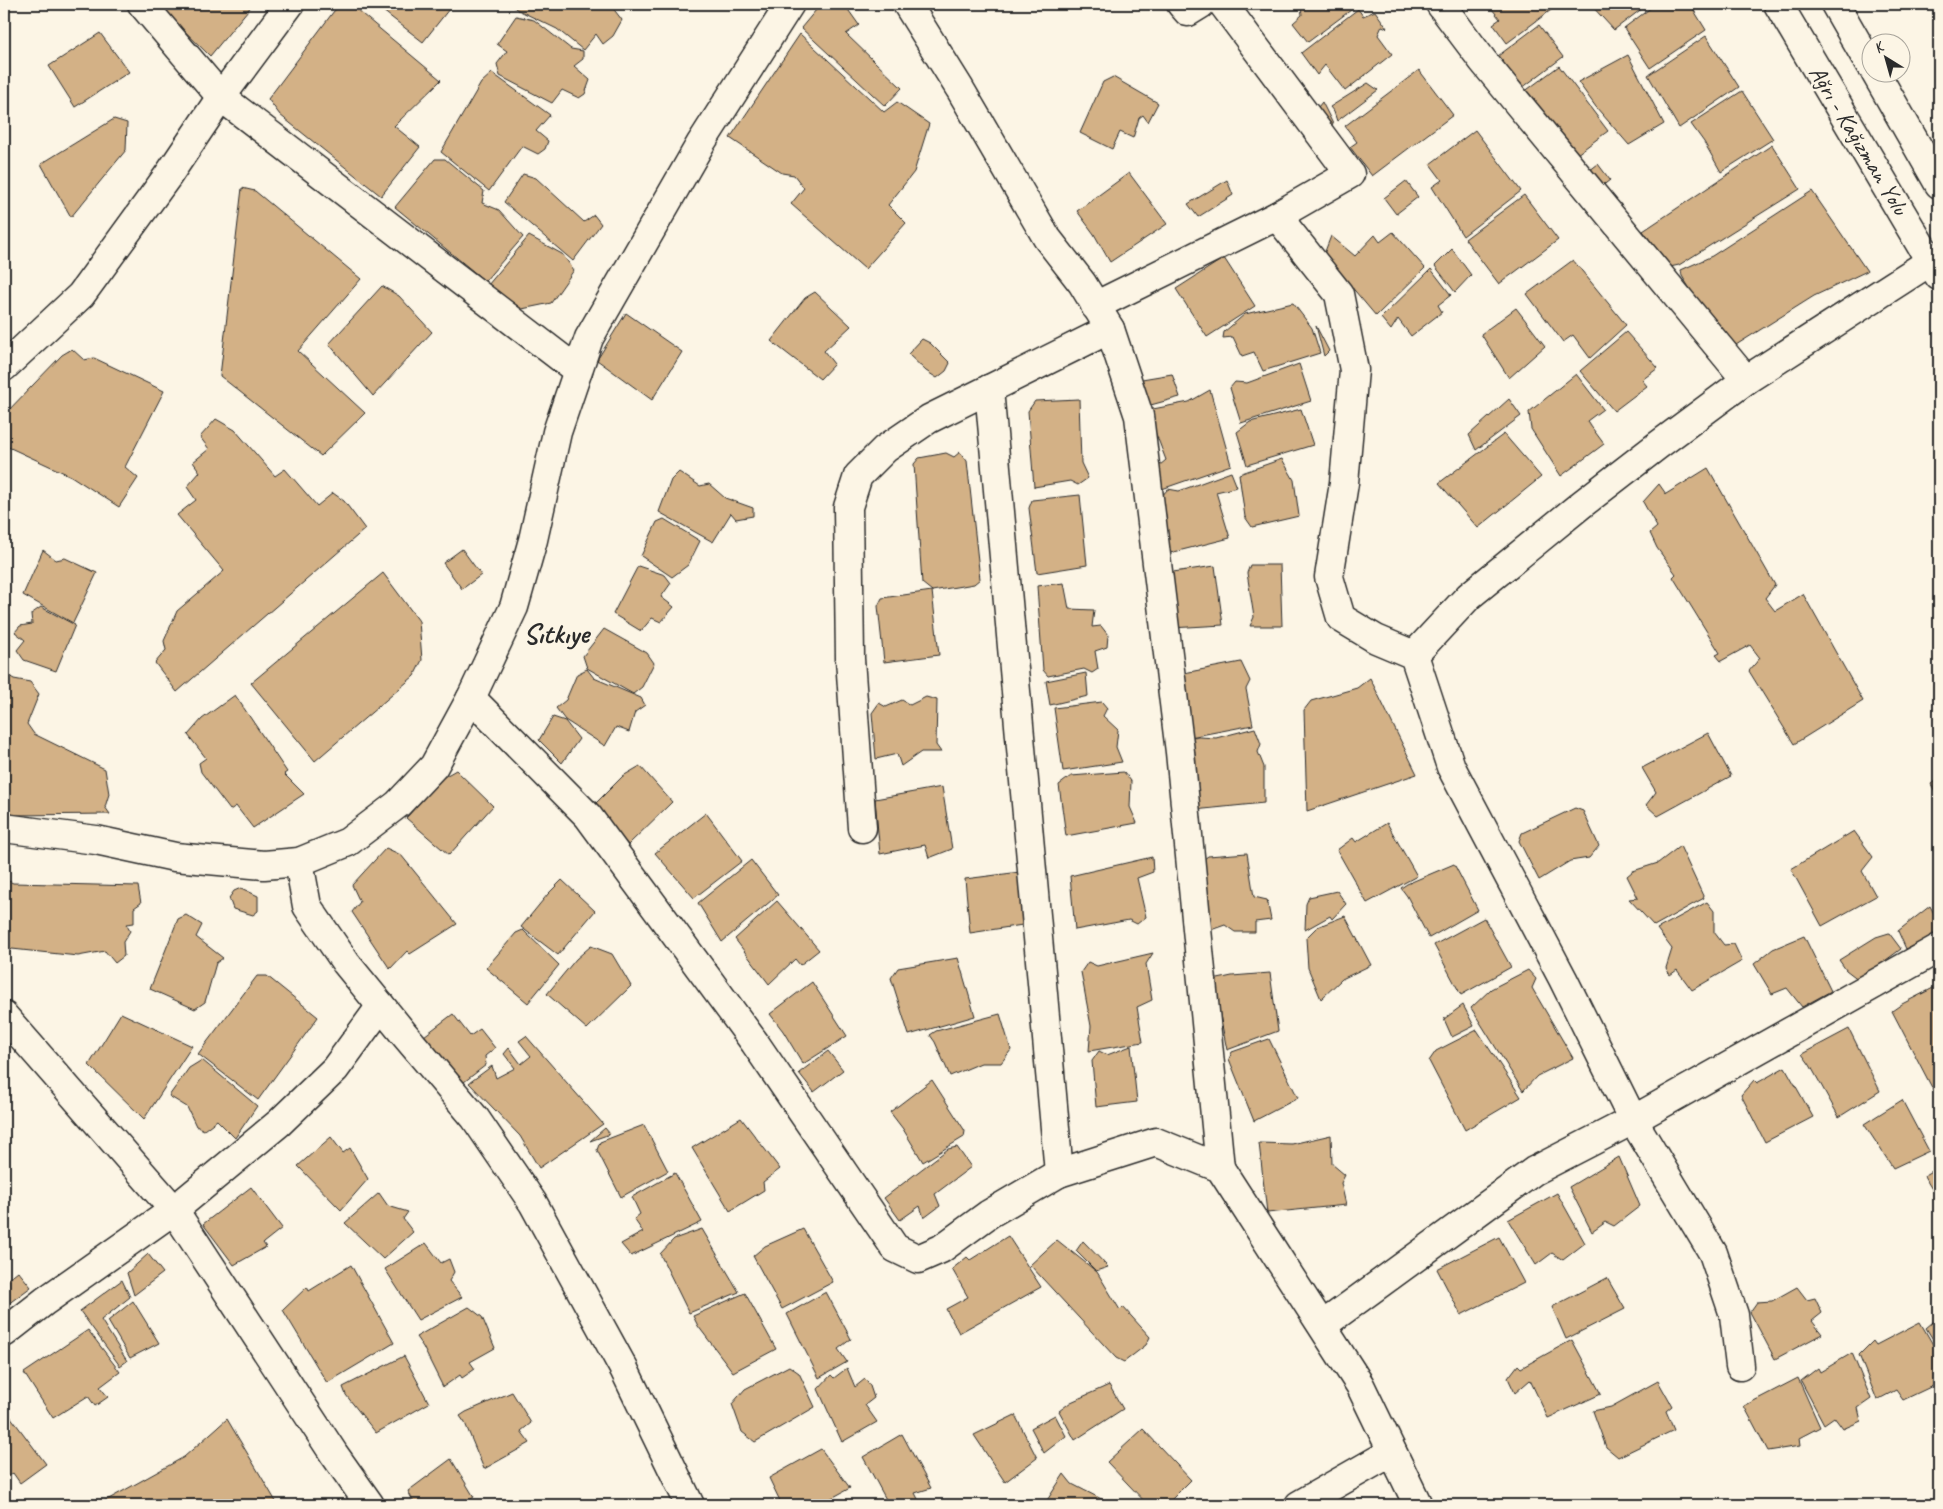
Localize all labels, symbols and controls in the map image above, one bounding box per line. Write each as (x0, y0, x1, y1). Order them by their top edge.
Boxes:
north arrow (1860, 32, 1910, 82)
text: K (1871, 37, 1889, 57)
street label: Ağrı - Kağızman Yolu (1803, 60, 1916, 222)
district label: Sıtkıye (523, 615, 591, 652)

